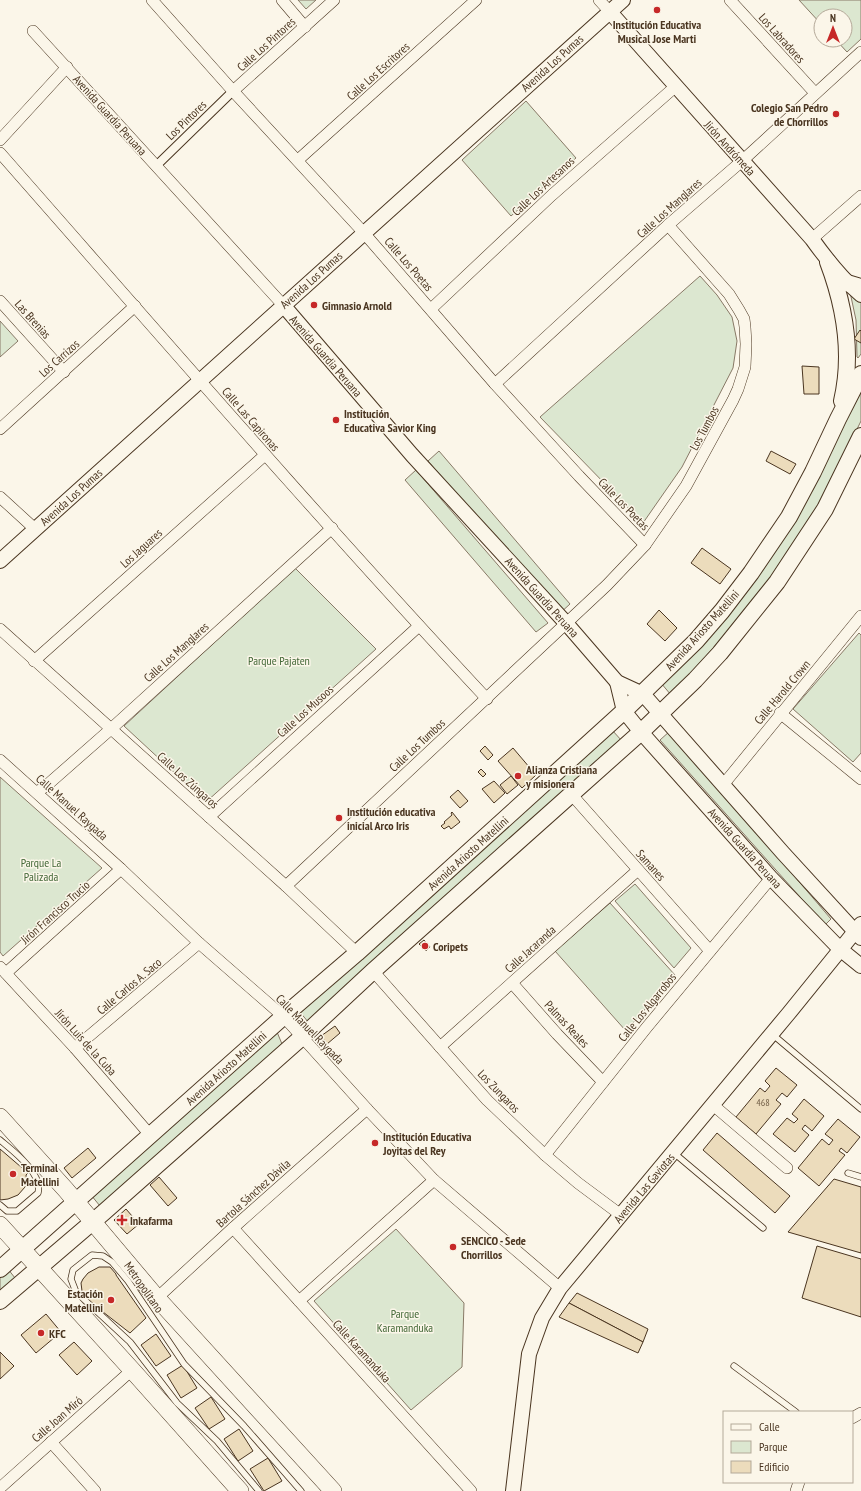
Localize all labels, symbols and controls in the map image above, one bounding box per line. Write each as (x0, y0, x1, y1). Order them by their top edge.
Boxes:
marker: Institución Educativa Musical Jose Marti (652, 5, 662, 15)
north arrow (813, 8, 853, 48)
street label: Los Labradores (756, 10, 808, 66)
text: N (830, 11, 836, 25)
street label: Calle Los Pintores (234, 14, 298, 74)
place label: Institución Educativa Musical Jose Marti (613, 17, 701, 46)
street label: Avenida Los Pumas (518, 31, 586, 95)
street label: Calle Los Escritores (343, 39, 413, 103)
street label: Avenida Guardia Peruana (70, 72, 150, 158)
street label: Los Pintores (163, 97, 209, 143)
place label: Colegio San Pedro de Chorrillos (751, 100, 829, 129)
marker: Colegio San Pedro de Chorrillos (831, 109, 841, 119)
street label: Jirón Andrómeda (701, 117, 759, 179)
street label: Calle Los Artesanos (509, 153, 577, 219)
street label: Calle Los Manglares (633, 175, 705, 241)
street label: Calle Los Poetas (381, 234, 437, 294)
street label: Avenida Los Pumas (277, 248, 345, 312)
street label: Las Brenias (12, 297, 54, 341)
place label: Gimnasio Arnold (322, 298, 392, 313)
marker: Gimnasio Arnold (309, 300, 319, 310)
street label: Avenida Guardia Peruana (287, 312, 366, 400)
street label: Los Carrizos (36, 336, 82, 380)
street label: Calle Las Capironas (219, 384, 283, 454)
street label: Los Tumbos (686, 403, 722, 453)
place label: Institución Educativa Savior King (344, 406, 436, 435)
marker: Institución Educativa Savior King (331, 415, 341, 425)
street label: Avenida Los Pumas (37, 465, 105, 529)
street label: Calle Los Poetas (595, 475, 653, 533)
street label: Los Jaguares (117, 525, 165, 571)
street label: Avenida Guardia Peruana (502, 554, 582, 640)
street label: Avenida Ariosto Matellini (662, 587, 742, 673)
street label: Calle Los Manglares (140, 619, 212, 685)
park label: Parque Pajaten (248, 653, 310, 668)
street label: Calle Harold Crown (751, 657, 813, 727)
street label: Calle Los Musoos (274, 682, 336, 740)
street label: Calle Los Tumbos (386, 715, 448, 775)
street label: Calle Los Zúngaros (154, 748, 222, 812)
place label: Alianza Cristiana y misionera (525, 762, 597, 791)
street label: Calle Manuel Raygada (33, 771, 111, 843)
marker: Alianza Cristiana y misionera (513, 771, 523, 781)
place label: Institución educativa inicial Arco Iris (347, 804, 436, 833)
street label: Avenida Guardia Peruana (705, 805, 785, 891)
marker: Institución educativa inicial Arco Iris (334, 813, 344, 823)
street label: Avenida Ariosto Matellini (425, 813, 511, 893)
street label: Samanes (633, 846, 669, 884)
park label: Parque La Palizada (21, 855, 62, 884)
street label: Jirón Francisco Trucio (17, 877, 93, 947)
street label: Calle Jacaranda (501, 922, 559, 976)
place label: Coripets (433, 939, 468, 954)
marker: Coripets (420, 941, 430, 951)
street label: Calle Carlos A. Saco (94, 955, 164, 1017)
street label: Calle Los Algarrobos (615, 970, 679, 1044)
street label: Calle Manuel Raygada (273, 991, 347, 1067)
street label: Palmas Reales (541, 997, 593, 1051)
street label: Jirón Luis de la Cuba (52, 1005, 120, 1079)
street label: Avenida Ariosto Matellini (183, 1028, 269, 1108)
street label: Los Zungaros (475, 1066, 523, 1116)
house number: 468 (756, 1096, 770, 1109)
place label: Institución Educativa Joyitas del Rey (382, 1129, 472, 1158)
marker: Institución Educativa Joyitas del Rey (370, 1138, 380, 1148)
street label: Avenida Las Gaviotas (610, 1150, 678, 1226)
street label: Bartola Sánchez Dávila (213, 1156, 293, 1230)
place label: Terminal Matellini (21, 1160, 59, 1189)
marker: Terminal Matellini (8, 1169, 18, 1179)
place label: Inkafarma (130, 1213, 173, 1228)
marker: Inkafarma (117, 1215, 127, 1225)
place label: SENCICO - Sede Chorrillos (461, 1233, 526, 1262)
marker: SENCICO - Sede Chorrillos (448, 1242, 458, 1252)
street label: Metropolitano (121, 1259, 167, 1315)
place label: Estación Matellini (65, 1286, 103, 1315)
marker: Estación Matellini (106, 1295, 116, 1305)
park label: Parque Karamanduka (377, 1306, 433, 1335)
street label: Calle Karamanduka (330, 1316, 394, 1386)
place label: KFC (49, 1326, 66, 1341)
marker: KFC (36, 1328, 46, 1338)
street label: Calle Joan Miró (28, 1393, 86, 1445)
legend (723, 1411, 853, 1483)
text: Calle (759, 1419, 780, 1434)
text: Parque (759, 1439, 788, 1454)
text: Edificio (759, 1459, 789, 1474)

